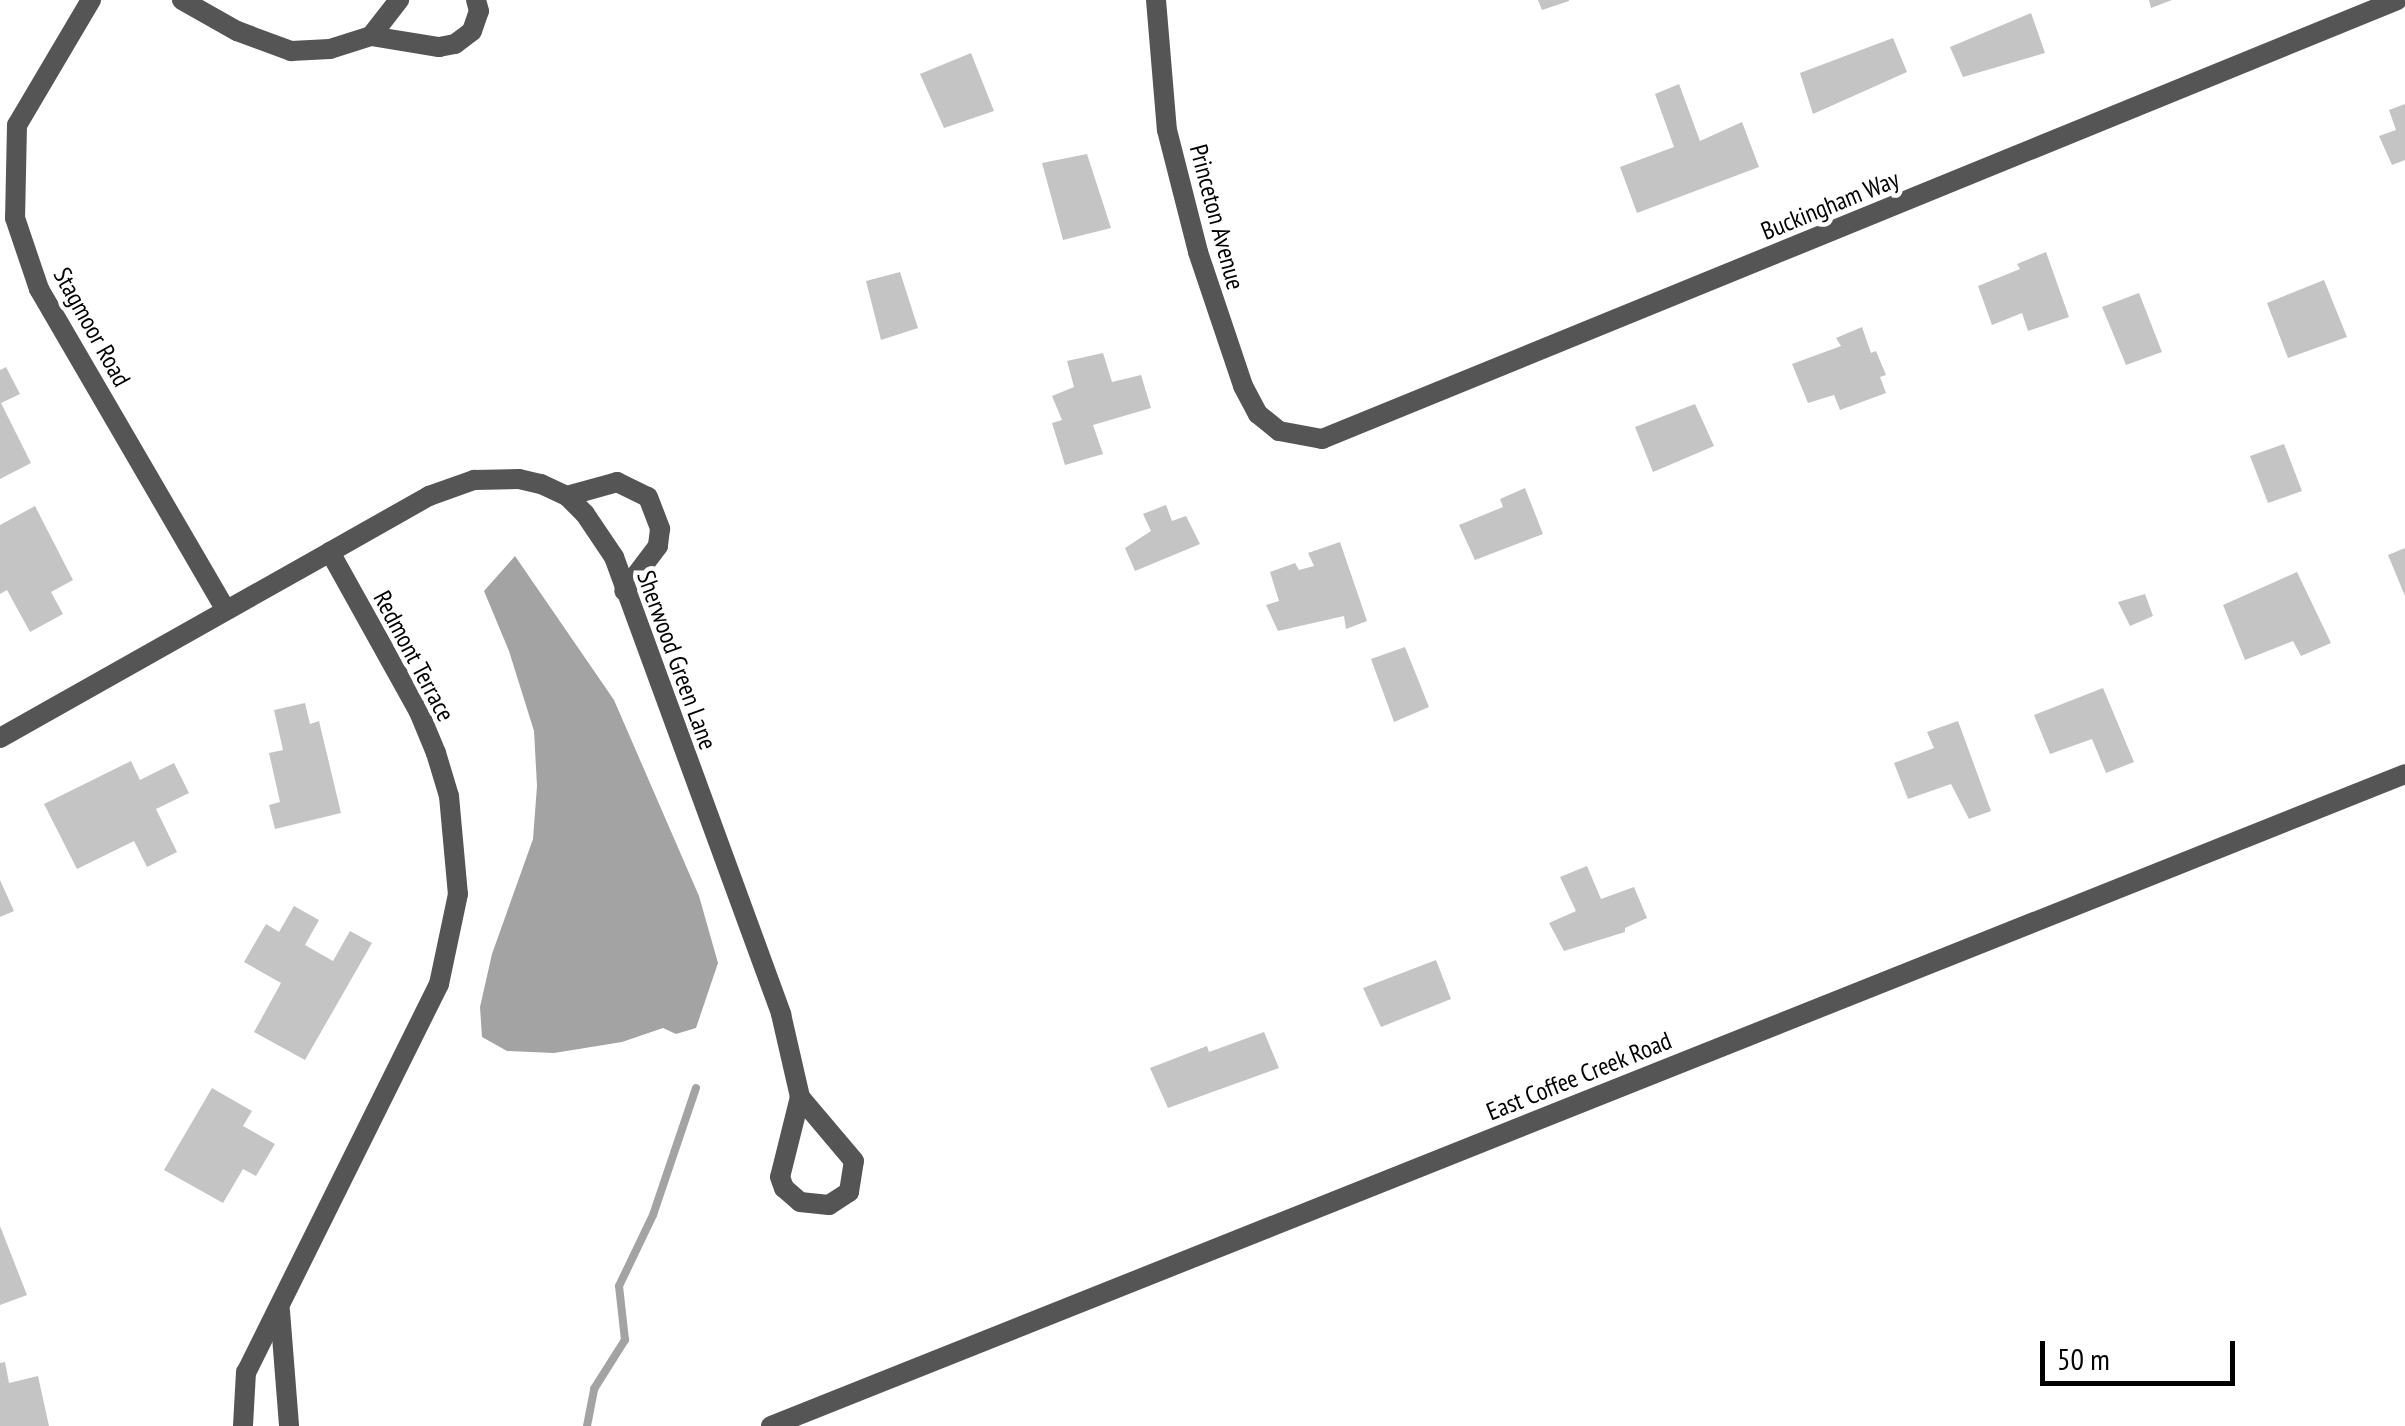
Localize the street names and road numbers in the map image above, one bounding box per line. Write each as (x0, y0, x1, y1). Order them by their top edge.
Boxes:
street label: Princeton Avenue (1183, 141, 1251, 293)
street label: Buckingham Way (1757, 164, 1903, 246)
street label: Stagmoor Road (47, 262, 137, 392)
street label: Sherwood Green Lane (631, 566, 723, 754)
street label: Redmont Terrace (367, 585, 461, 727)
street label: East Coffee Creek Road (1482, 1025, 1676, 1127)

